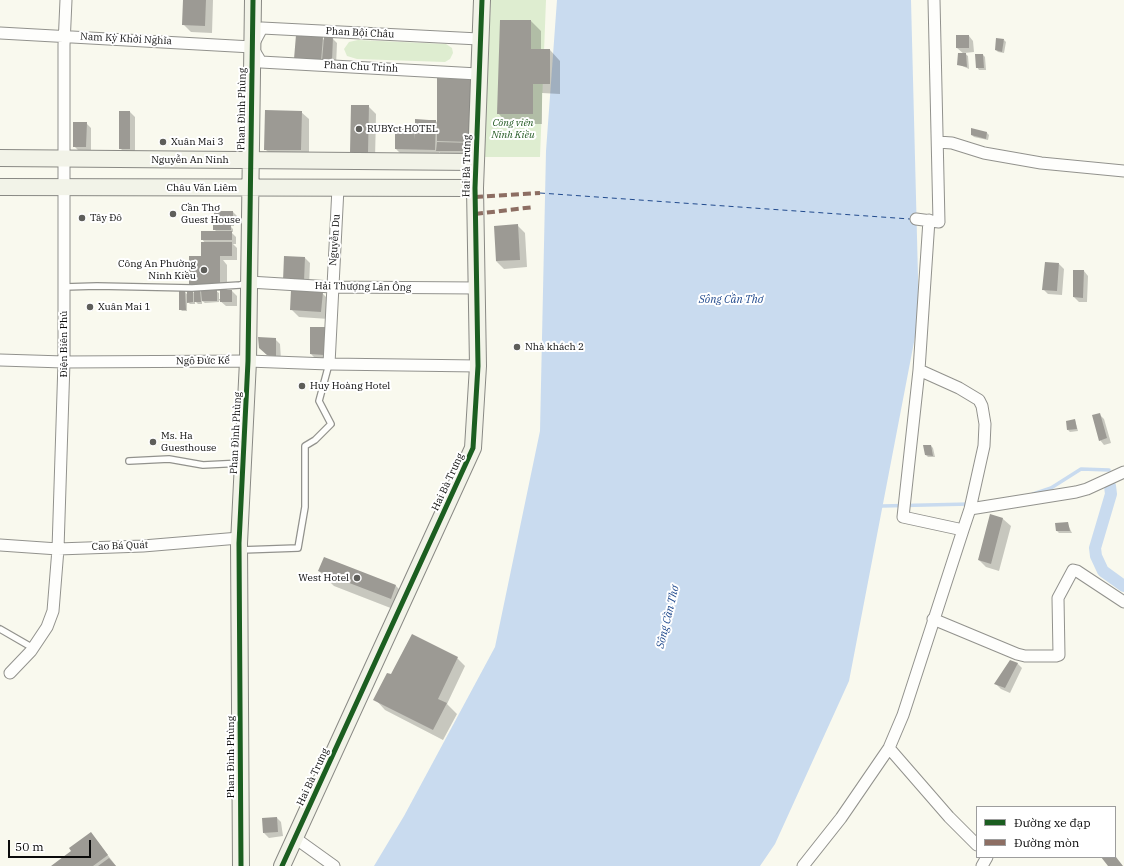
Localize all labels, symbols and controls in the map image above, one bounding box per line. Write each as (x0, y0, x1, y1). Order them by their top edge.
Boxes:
street label: Phan Bội Châu (325, 25, 395, 41)
street label: Nam Kỳ Khởi Nghĩa (80, 31, 172, 47)
street label: Phan Chu Trinh (323, 59, 399, 75)
street label: Phan Đình Phùng (235, 68, 249, 150)
park label: Công viên Ninh Kiều (491, 117, 535, 140)
place label: RUBYct HOTEL (367, 123, 438, 135)
marker: RUBYct HOTEL (354, 124, 364, 134)
street label: Hai Bà Trưng (460, 135, 474, 197)
place label: Xuân Mai 3 (171, 136, 223, 148)
marker: Xuân Mai 3 (158, 137, 168, 147)
street label: Nguyễn An Ninh (151, 154, 229, 166)
street label: Châu Văn Liêm (167, 182, 237, 194)
place label: Cần Thơ Guest House (181, 202, 240, 226)
marker: Cần Thơ Guest House (168, 209, 178, 219)
place label: Tây Đô (90, 212, 122, 224)
marker: Tây Đô (77, 213, 87, 223)
street label: Nguyễn Du (327, 214, 343, 266)
place label: Công An Phường Ninh Kiều (118, 258, 196, 282)
marker: Công An Phường Ninh Kiều (199, 265, 209, 275)
street label: Hải Thượng Lãn Ông (315, 280, 411, 294)
water label: Sông Cần Thơ (699, 293, 763, 307)
place label: Xuân Mai 1 (98, 301, 150, 313)
marker: Xuân Mai 1 (85, 302, 95, 312)
street label: Điện Biên Phủ (58, 311, 70, 377)
place label: Nhà khách 2 (525, 341, 584, 353)
marker: Nhà khách 2 (512, 342, 522, 352)
street label: Ngô Đức Kế (176, 355, 230, 367)
place label: Huy Hoàng Hotel (310, 380, 390, 392)
marker: Huy Hoàng Hotel (297, 381, 307, 391)
street label: Phan Đình Phùng (228, 392, 244, 474)
place label: Ms. Ha Guesthouse (161, 430, 216, 454)
marker: Ms. Ha Guesthouse (148, 437, 158, 447)
street label: Hai Bà Trưng (429, 451, 467, 513)
street label: Cao Bá Quát (92, 539, 148, 553)
place label: West Hotel (298, 572, 349, 584)
marker: West Hotel (352, 573, 362, 583)
water label: Sông Cần Thơ (654, 584, 682, 650)
street label: Phan Đình Phùng (225, 716, 237, 798)
street label: Hai Bà Trưng (294, 746, 332, 808)
legend (976, 806, 1116, 858)
text: Đường xe đạp (1014, 815, 1091, 830)
scale bar (10, 832, 93, 858)
text: Đường mòn (1014, 835, 1080, 850)
text: 50 m (15, 839, 44, 854)

